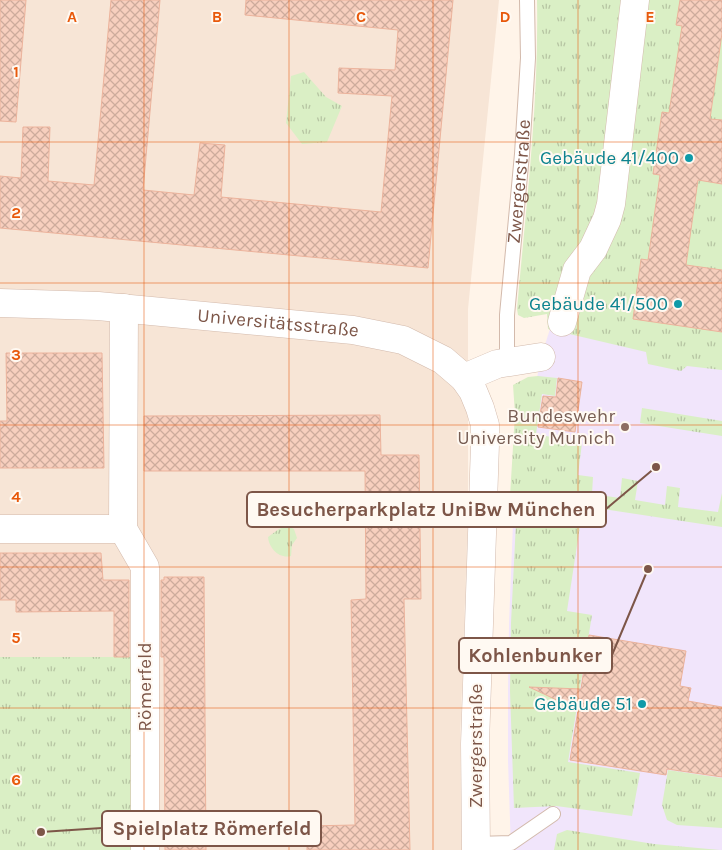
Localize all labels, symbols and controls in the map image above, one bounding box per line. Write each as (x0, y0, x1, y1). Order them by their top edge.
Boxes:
text: A (67, 7, 77, 26)
text: B (212, 7, 222, 26)
text: C (356, 7, 366, 26)
text: D (500, 7, 511, 26)
text: E (645, 7, 655, 26)
text: 1 (13, 62, 19, 81)
street label: Zwergerstraße (503, 119, 535, 245)
place label: Gebäude 41/400 (540, 147, 679, 169)
marker: Gebäude 41/400 (683, 152, 695, 164)
text: 2 (11, 203, 21, 222)
place label: Gebäude 41/500 (529, 293, 668, 315)
marker: Gebäude 41/500 (672, 298, 684, 310)
street label: Universitätsstraße (196, 304, 361, 342)
text: 3 (11, 345, 21, 364)
place label: Bundeswehr University Munich (457, 405, 615, 449)
marker: Bundeswehr University Munich (619, 421, 631, 433)
text: 4 (11, 487, 21, 506)
callout: Besucherparkplatz UniBw München (247, 492, 606, 527)
text: Besucherparkplatz UniBw München (256, 498, 596, 521)
text: 5 (11, 628, 21, 647)
callout: Kohlenbunker (459, 638, 612, 673)
street label: Römerfeld (134, 642, 156, 732)
text: Kohlenbunker (468, 644, 602, 667)
street label: Zwergerstraße (465, 684, 487, 808)
place label: Gebäude 51 (534, 693, 632, 715)
marker: Gebäude 51 (636, 698, 648, 710)
text: 6 (11, 770, 21, 789)
callout: Spielplatz Römerfeld (102, 811, 321, 846)
text: Spielplatz Römerfeld (113, 817, 311, 840)

